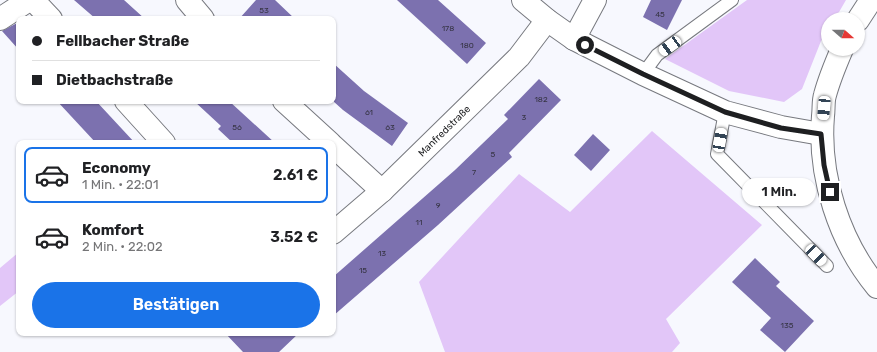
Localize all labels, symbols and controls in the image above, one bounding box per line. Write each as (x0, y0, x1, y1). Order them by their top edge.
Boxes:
house number: 53 (259, 6, 269, 15)
house number: 45 (655, 10, 665, 19)
north arrow (821, 12, 865, 56)
map controls (821, 12, 865, 56)
house number: 178 (442, 24, 454, 33)
text: Fellbacher Straße (56, 32, 189, 50)
car (657, 34, 683, 58)
route start (576, 36, 594, 54)
house number: 180 (460, 41, 474, 50)
text: Dietbachstraße (56, 71, 173, 89)
house number: 182 (534, 95, 548, 104)
car (817, 96, 831, 120)
street label: Manfredstraße (416, 103, 473, 159)
house number: 61 (365, 108, 373, 117)
house number: 3 (522, 113, 527, 122)
house number: 56 (232, 123, 242, 132)
house number: 63 (385, 123, 395, 132)
car (712, 127, 728, 153)
house number: 5 (491, 150, 496, 159)
icon: car (34, 157, 70, 193)
text: Economy (82, 159, 151, 177)
text: 2.61 € (273, 166, 318, 184)
house number: 7 (472, 168, 476, 177)
text: 1 Min. · 22:01 (82, 177, 158, 192)
callout: 1 Min. (742, 178, 816, 206)
route end (821, 183, 839, 201)
text: 1 Min. (761, 184, 797, 199)
house number: 9 (436, 201, 441, 210)
house number: 11 (416, 218, 422, 227)
icon: car (34, 219, 70, 255)
text: Komfort (82, 221, 144, 239)
text: 3.52 € (270, 228, 318, 246)
text: 2 Min. · 22:02 (82, 239, 163, 254)
car (803, 242, 829, 268)
house number: 13 (378, 249, 386, 258)
house number: 15 (359, 266, 367, 275)
button: Bestätigen (32, 282, 320, 328)
house number: 135 (781, 321, 794, 330)

